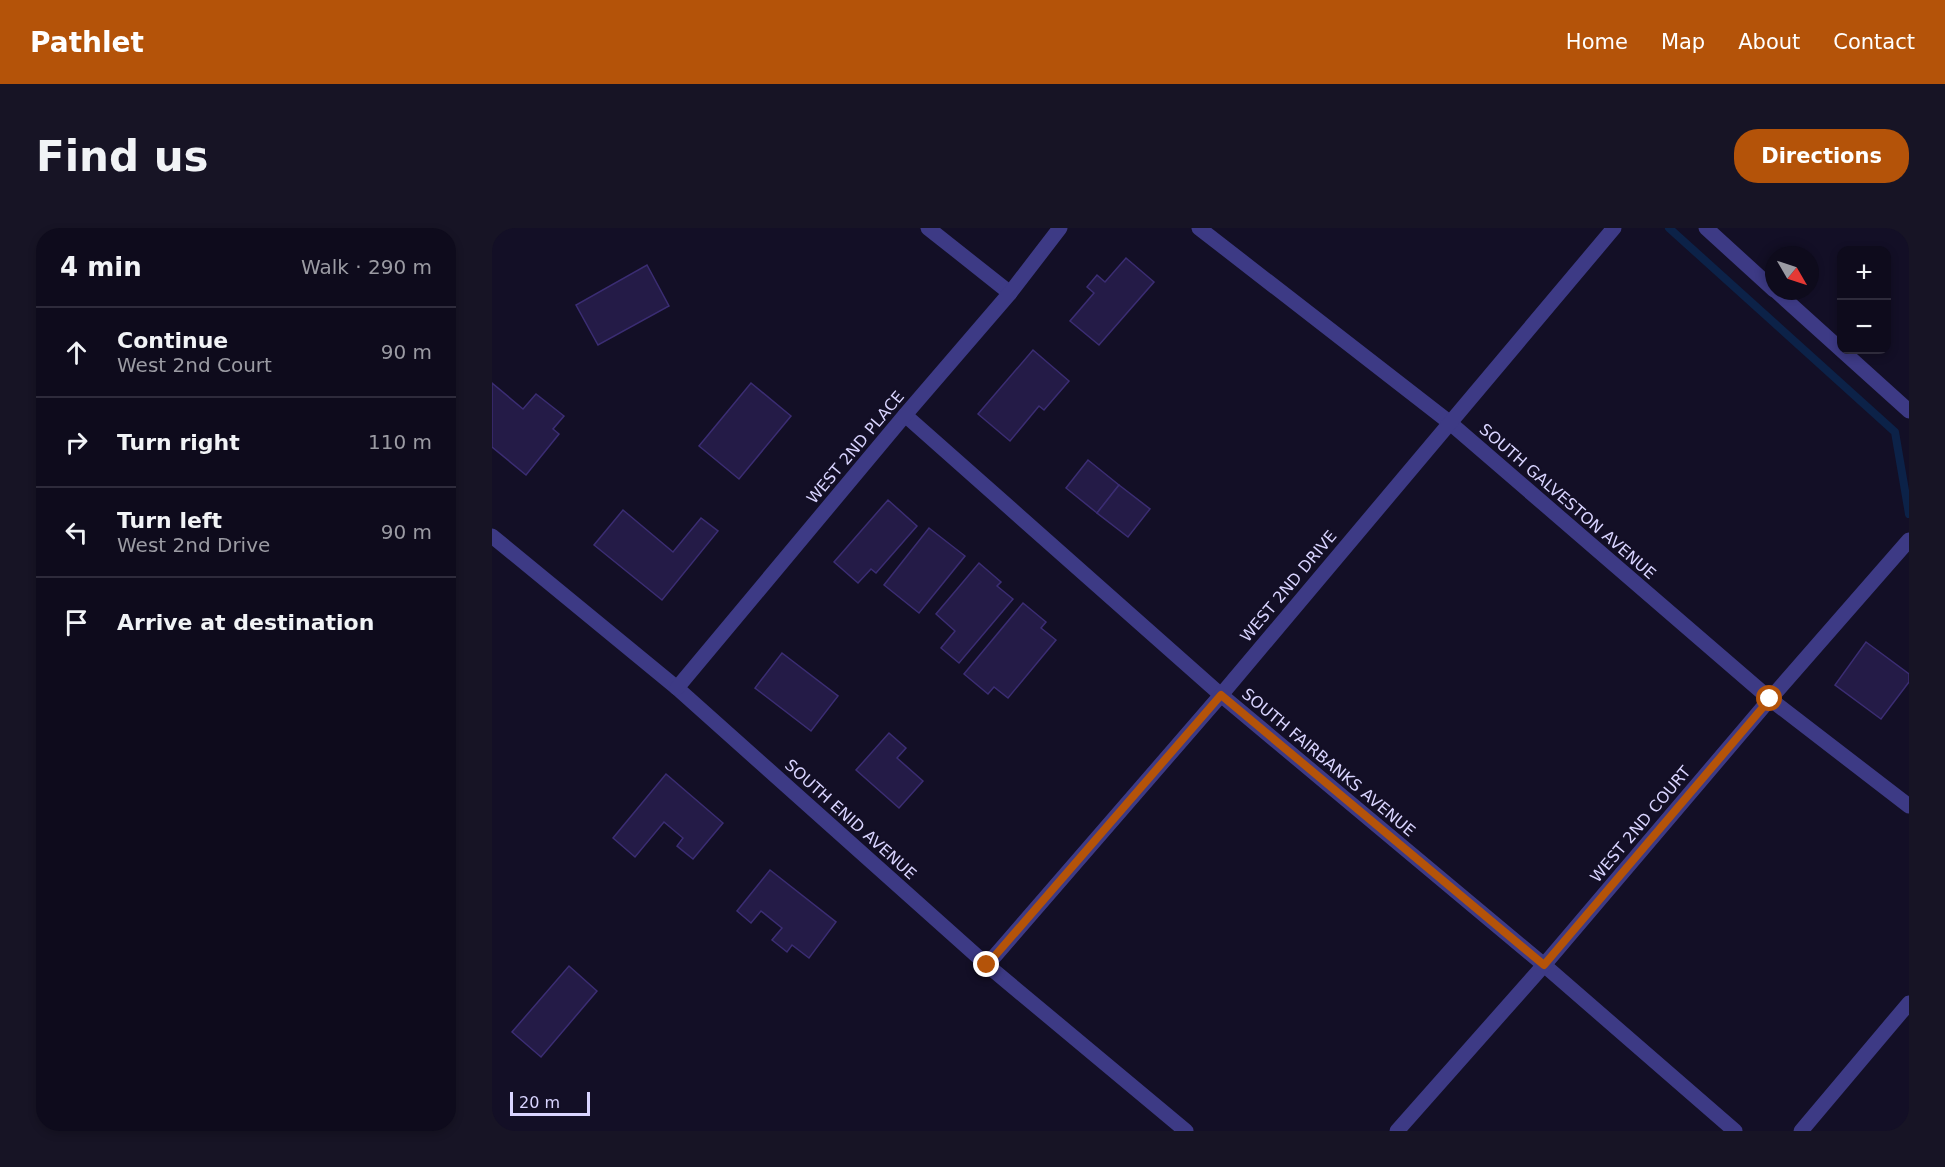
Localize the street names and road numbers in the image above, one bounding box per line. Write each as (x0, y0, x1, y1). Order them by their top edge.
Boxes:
street label: WEST 2ND PLACE (803, 387, 908, 508)
street label: SOUTH GALVESTON AVENUE (1476, 420, 1660, 583)
street label: WEST 2ND DRIVE (1236, 527, 1341, 646)
street label: SOUTH FAIRBANKS AVENUE (1238, 684, 1419, 840)
street label: SOUTH ENID AVENUE (781, 755, 920, 883)
street label: WEST 2ND COURT (1586, 762, 1695, 886)

